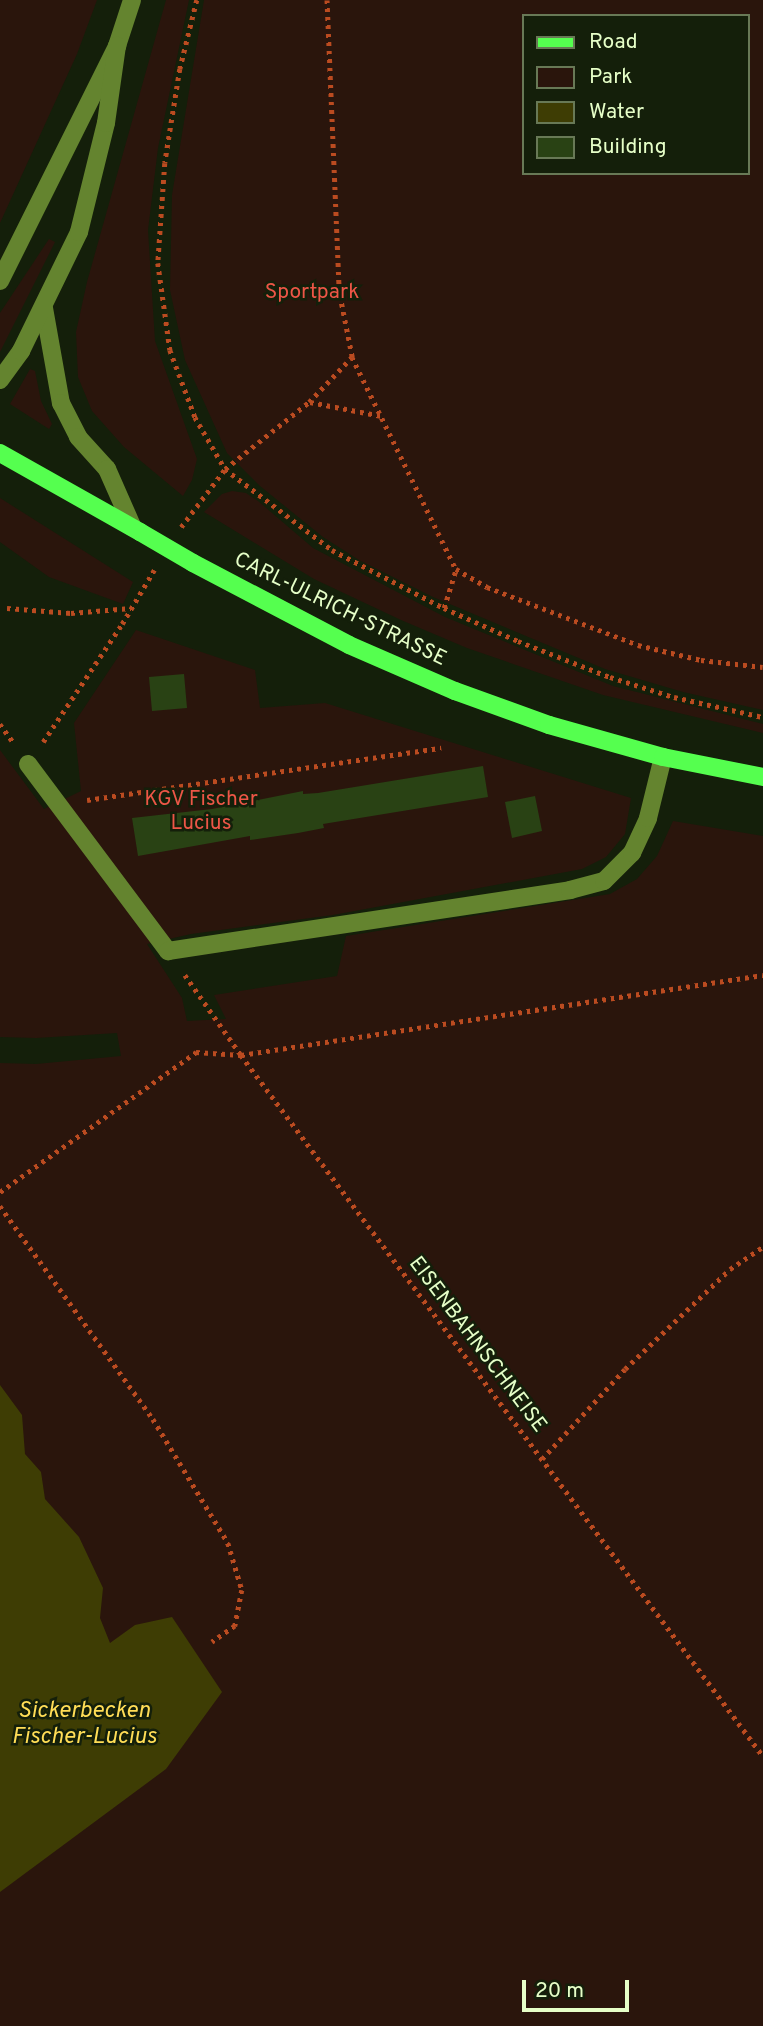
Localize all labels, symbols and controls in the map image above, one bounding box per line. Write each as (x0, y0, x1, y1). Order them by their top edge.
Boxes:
legend (522, 14, 749, 175)
text: Road (589, 29, 638, 56)
text: Park (589, 64, 632, 91)
text: Water (589, 99, 644, 126)
text: Building (589, 134, 667, 161)
park label: Sportpark (265, 280, 359, 306)
street label: CARL-ULRICH-STRASSE (230, 548, 450, 672)
park label: KGV Fischer Lucius (144, 787, 258, 837)
street label: EISENBAHNSCHNEISE (403, 1252, 551, 1438)
water label: Sickerbecken Fischer-Lucius (11, 1698, 157, 1752)
scale bar (525, 1966, 632, 2010)
text: 20 m (535, 1978, 584, 2005)

